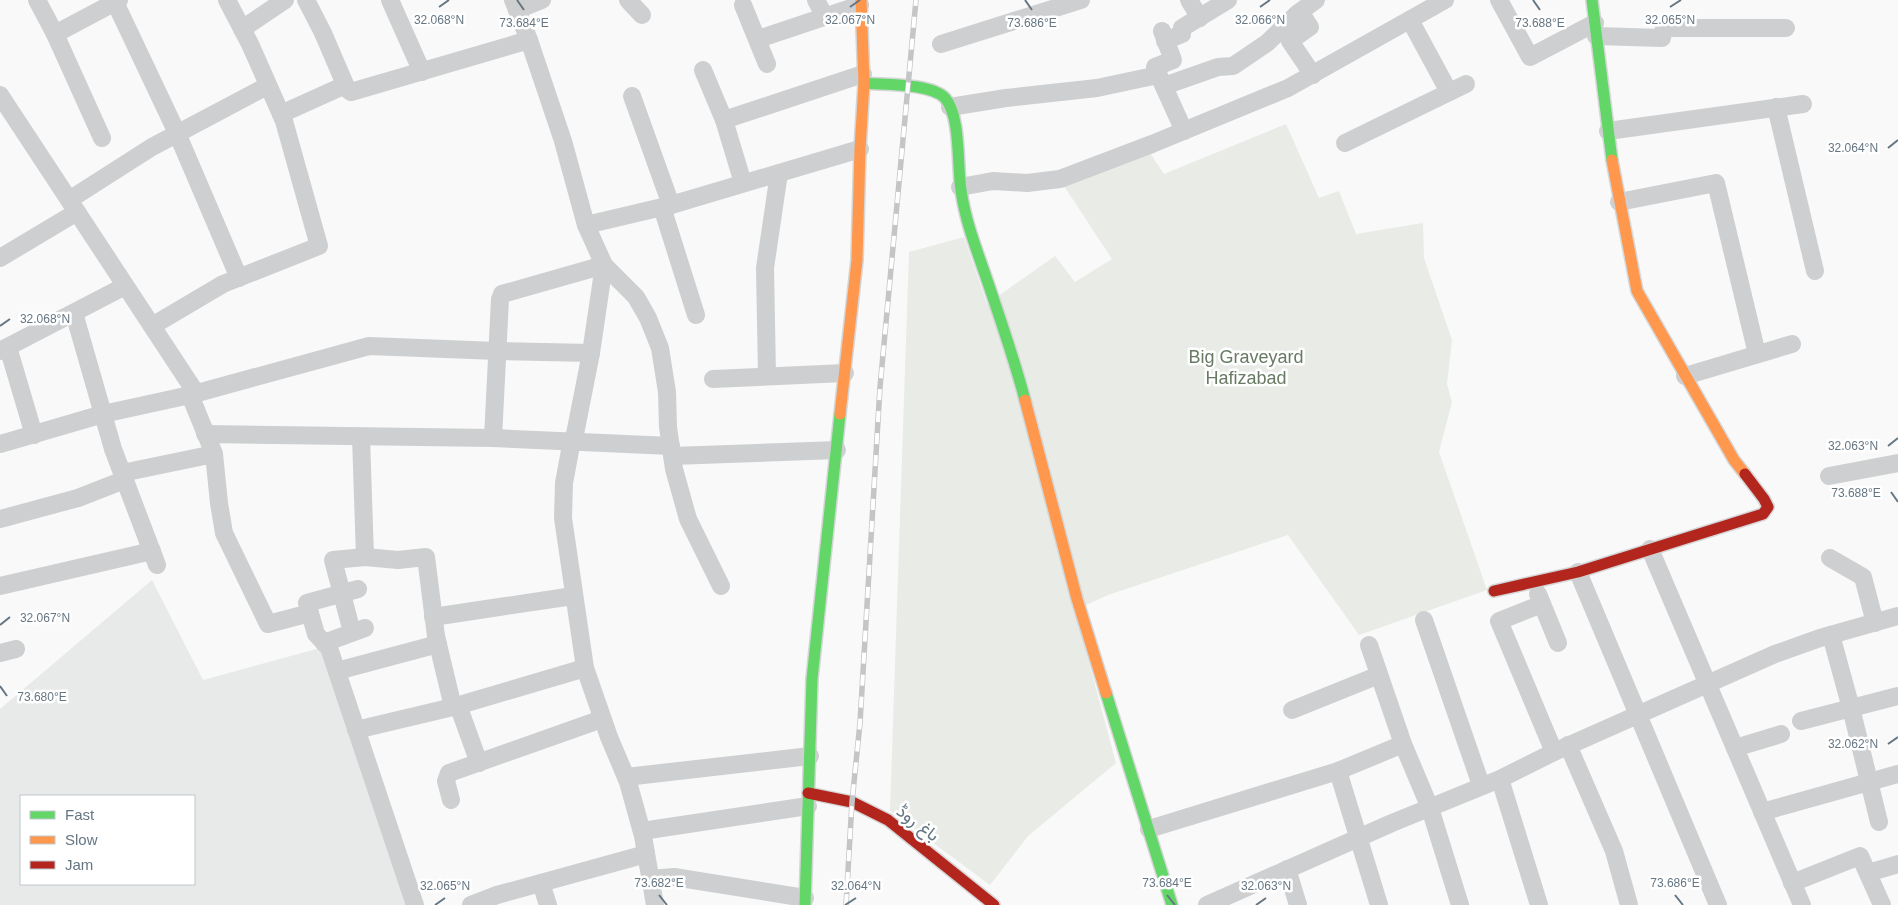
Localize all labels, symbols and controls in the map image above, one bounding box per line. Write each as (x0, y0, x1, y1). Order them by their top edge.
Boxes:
text: 32.068°N (414, 13, 464, 27)
text: 32.067°N (825, 13, 875, 27)
text: 32.066°N (1235, 13, 1285, 27)
text: 32.065°N (1645, 13, 1695, 27)
text: 73.684°E (499, 16, 549, 30)
text: 73.686°E (1007, 16, 1057, 30)
text: 73.688°E (1515, 16, 1565, 30)
text: 32.064°N (1828, 141, 1878, 155)
text: 32.068°N (20, 312, 70, 326)
park label: Big Graveyard Hafizabad (1188, 347, 1304, 388)
text: 32.063°N (1828, 439, 1878, 453)
text: 73.688°E (1831, 486, 1881, 500)
text: 32.067°N (20, 611, 70, 625)
text: 73.680°E (17, 690, 67, 704)
text: 32.062°N (1828, 737, 1878, 751)
legend (20, 795, 195, 885)
street label: باغ روڈ (892, 801, 943, 847)
text: Fast (65, 806, 95, 823)
text: Slow (65, 831, 98, 848)
text: Jam (65, 856, 93, 873)
text: 73.682°E (634, 876, 684, 890)
text: 73.684°E (1142, 876, 1192, 890)
text: 73.686°E (1650, 876, 1700, 890)
text: 32.065°N (420, 879, 470, 893)
text: 32.064°N (831, 879, 881, 893)
text: 32.063°N (1241, 879, 1291, 893)

